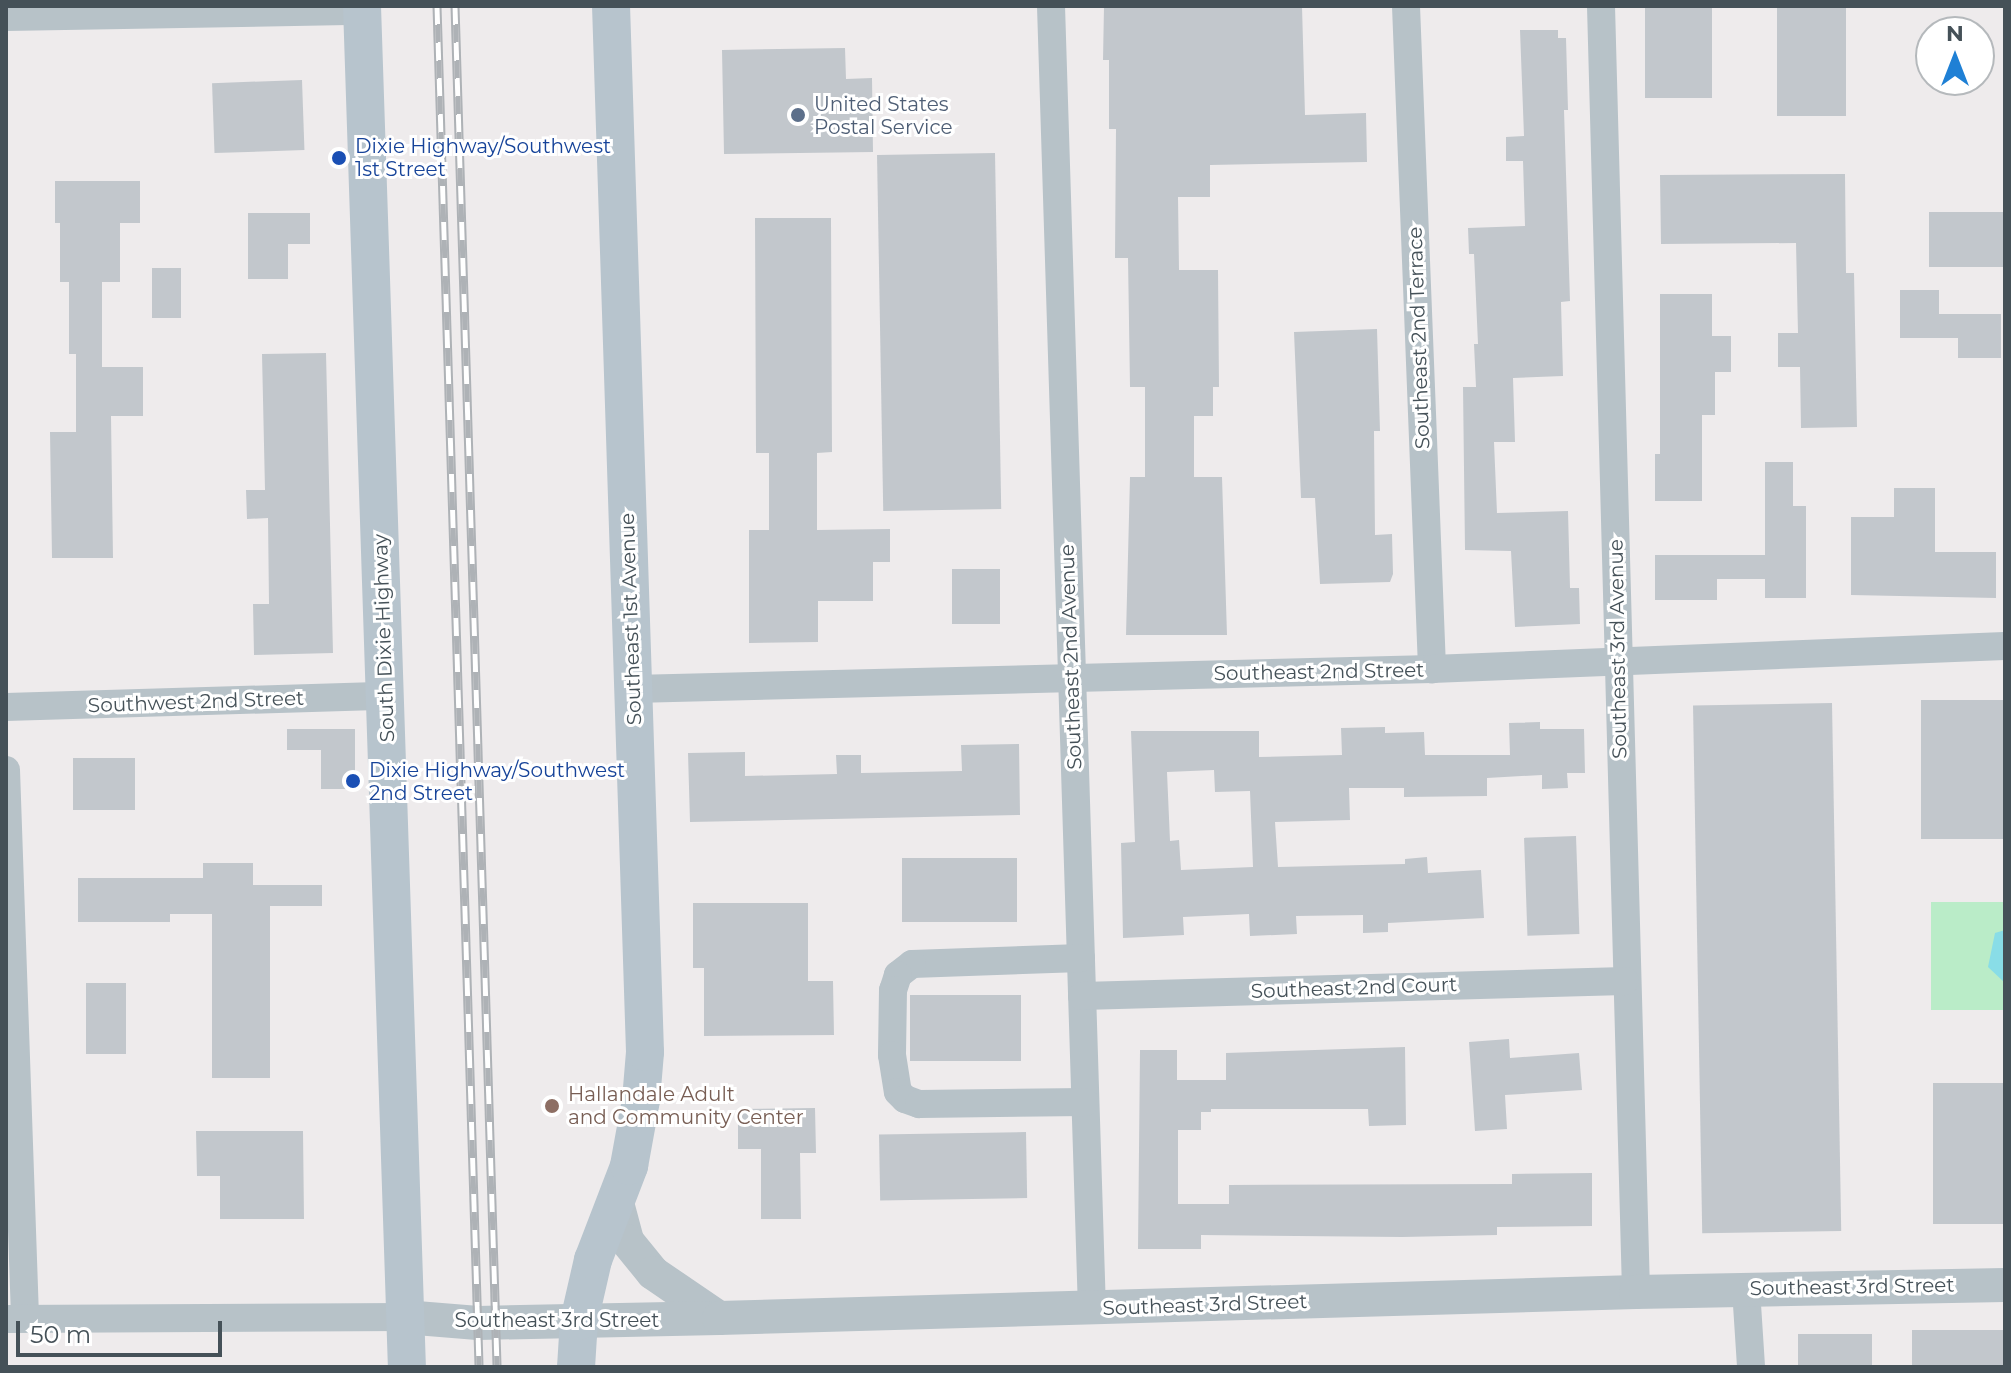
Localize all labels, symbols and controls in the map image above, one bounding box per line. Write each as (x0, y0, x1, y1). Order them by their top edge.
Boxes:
north arrow (1915, 16, 1995, 96)
text: N (1946, 20, 1964, 47)
place label: United States Postal Service (814, 92, 953, 139)
marker: United States Postal Service (789, 106, 807, 124)
place label: Dixie Highway/Southwest 1st Street (355, 134, 611, 181)
marker: Dixie Highway/Southwest 1st Street (330, 149, 348, 167)
street label: Southeast 2nd Terrace (1403, 226, 1435, 450)
street label: Southeast 1st Avenue (615, 512, 647, 726)
street label: South Dixie Highway (368, 533, 400, 743)
street label: Southeast 3rd Avenue (1604, 539, 1632, 759)
street label: Southeast 2nd Avenue (1055, 544, 1087, 770)
street label: Southeast 2nd Street (1213, 658, 1425, 686)
street label: Southwest 2nd Street (87, 686, 305, 718)
place label: Dixie Highway/Southwest 2nd Street (369, 758, 625, 805)
marker: Dixie Highway/Southwest 2nd Street (344, 772, 362, 790)
street label: Southeast 2nd Court (1250, 972, 1458, 1004)
place label: Hallandale Adult and Community Center (568, 1082, 804, 1129)
marker: Hallandale Adult and Community Center (543, 1097, 561, 1115)
street label: Southeast 3rd Street (1749, 1273, 1955, 1301)
street label: Southeast 3rd Street (1102, 1289, 1308, 1321)
scale bar (20, 1305, 226, 1355)
street label: Southeast 3rd Street (455, 1308, 659, 1332)
text: 50 m (30, 1320, 91, 1349)

